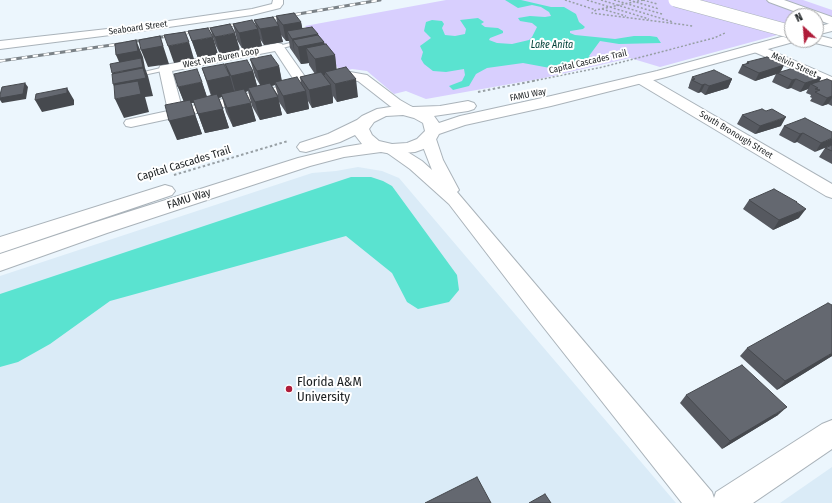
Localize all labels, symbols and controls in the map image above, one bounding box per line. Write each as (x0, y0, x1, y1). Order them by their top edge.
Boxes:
north arrow (784, 8, 824, 48)
text: N (793, 10, 805, 25)
street label: Seaboard Street (108, 19, 168, 37)
water label: Lake Anita (531, 39, 573, 51)
street label: West Van Buren Loop (182, 45, 260, 71)
street label: Capital Cascades Trail (548, 48, 628, 76)
street label: Melvin Street (770, 50, 818, 80)
street label: FAMU Way (509, 86, 547, 104)
street label: South Bronough Street (697, 109, 775, 161)
street label: Capital Cascades Trail (136, 143, 232, 185)
street label: FAMU Way (166, 186, 212, 212)
place label: Florida A&M University (297, 374, 362, 405)
marker: Florida A&M University (284, 384, 294, 394)

